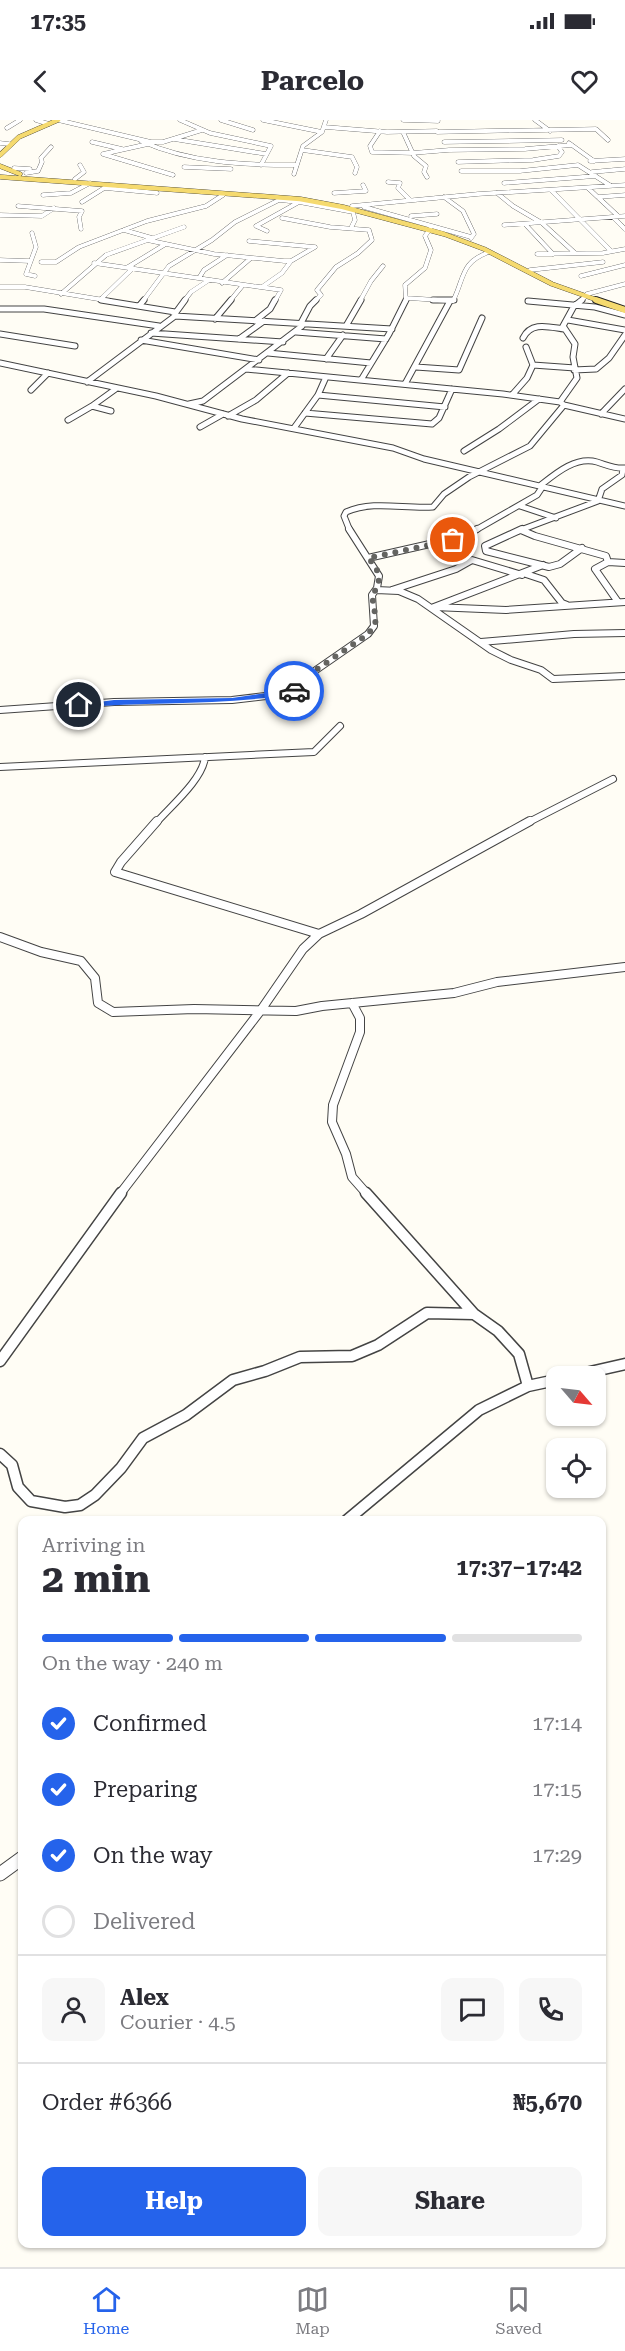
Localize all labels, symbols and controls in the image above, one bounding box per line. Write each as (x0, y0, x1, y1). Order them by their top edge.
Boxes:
text: 17:35 (30, 9, 86, 34)
icon: back (24, 65, 57, 98)
text: Parcelo (261, 65, 364, 97)
icon: heart (568, 65, 601, 98)
pin (427, 514, 478, 565)
icon: bag (436, 523, 469, 556)
courier (264, 661, 324, 721)
icon: car (278, 675, 311, 708)
pin (53, 679, 104, 730)
icon: home (62, 688, 95, 721)
north arrow (546, 1366, 606, 1426)
map controls (546, 1366, 606, 1498)
button: locate (546, 1438, 606, 1498)
text: Arriving in (42, 1533, 145, 1557)
text: 17:37–17:42 (456, 1555, 582, 1580)
text: 2 min (42, 1556, 150, 1602)
text: On the way · 240 m (42, 1651, 223, 1675)
icon: check (42, 1707, 75, 1740)
text: Confirmed (93, 1711, 207, 1736)
text: 17:14 (532, 1711, 582, 1735)
icon: check (42, 1773, 75, 1806)
text: Preparing (93, 1777, 197, 1802)
text: 17:15 (532, 1777, 582, 1801)
icon: check (42, 1839, 75, 1872)
text: On the way (93, 1843, 213, 1868)
text: 17:29 (532, 1843, 582, 1867)
text: Delivered (93, 1909, 195, 1934)
button: person (42, 1978, 105, 2041)
button: chat (441, 1978, 504, 2041)
button: phone (519, 1978, 582, 2041)
text: Alex (120, 1985, 169, 2010)
text: Courier · 4.5 (120, 2010, 236, 2034)
text: Order #6366 (42, 2090, 172, 2115)
text: ₦5,670 (513, 2090, 582, 2115)
button: Help (42, 2167, 306, 2236)
button: Share (318, 2167, 582, 2236)
tab: Home (83, 2283, 129, 2338)
tab: Map (295, 2283, 330, 2338)
tab: Saved (496, 2283, 542, 2338)

